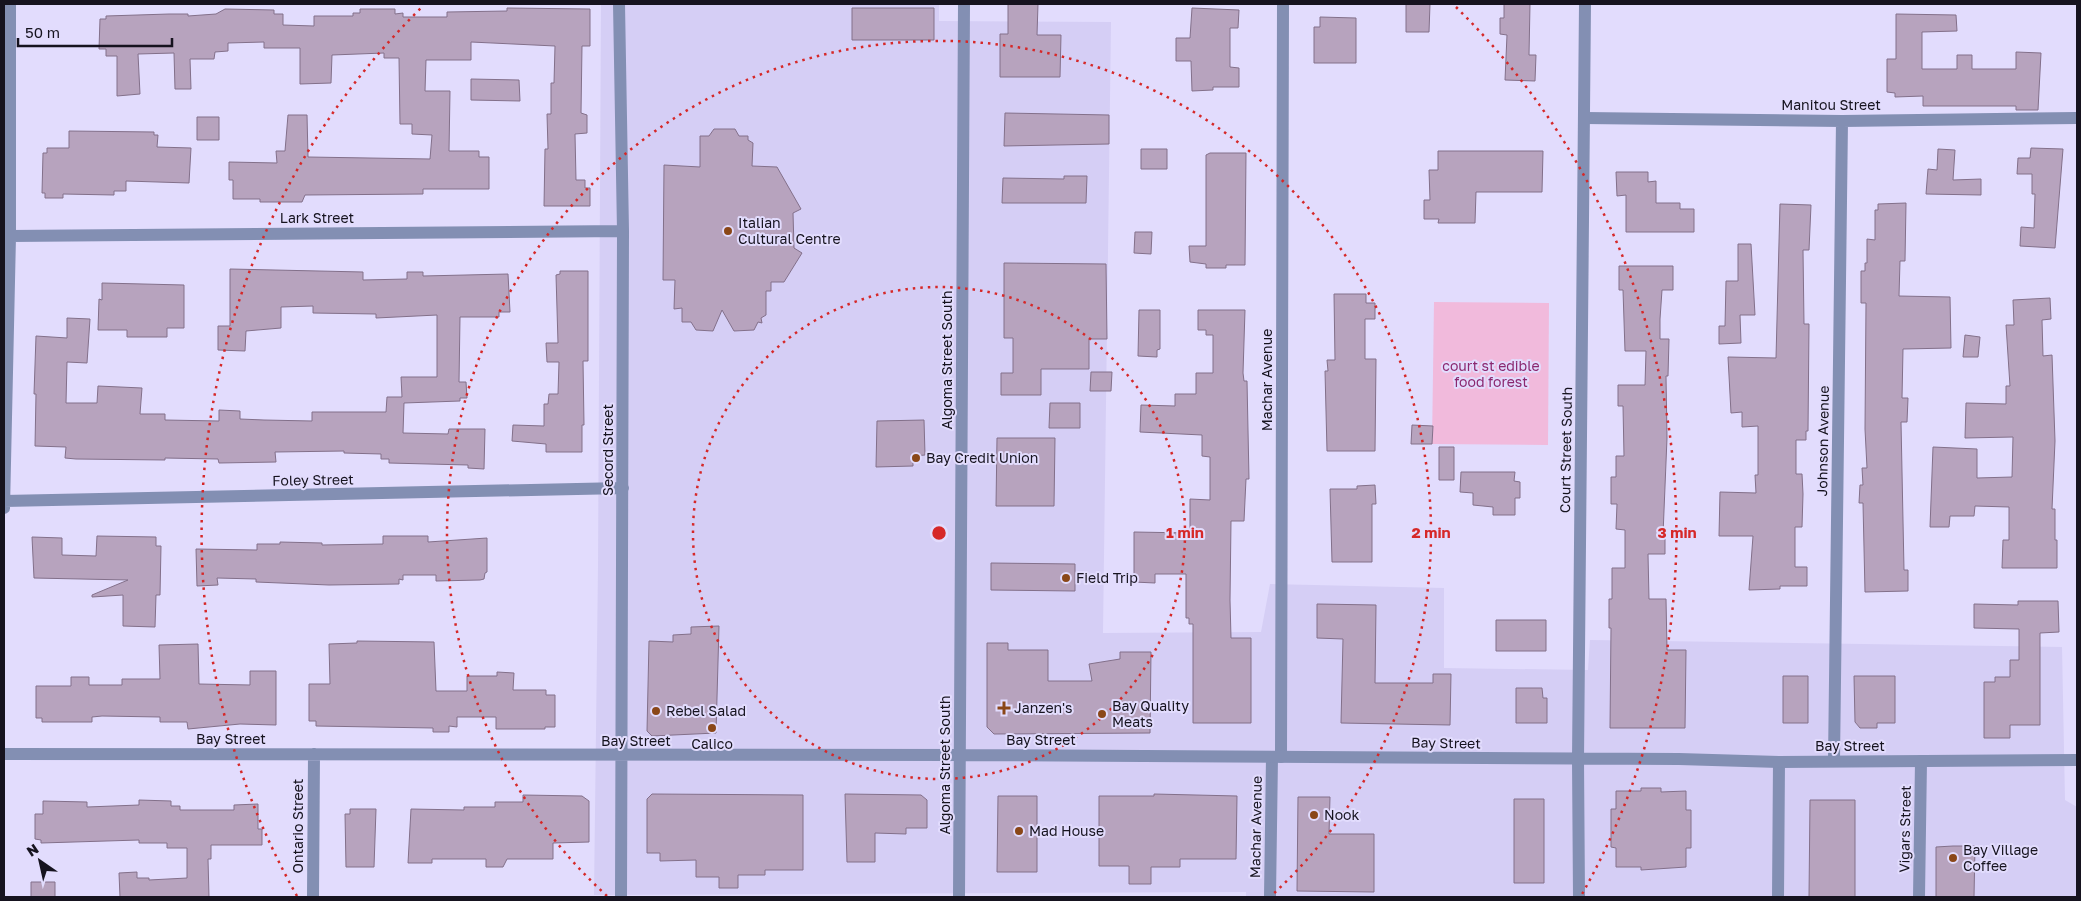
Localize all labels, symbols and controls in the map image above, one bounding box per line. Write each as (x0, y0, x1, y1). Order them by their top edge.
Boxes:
scale bar (18, 15, 171, 47)
text: 50 m (25, 23, 60, 41)
street label: Manitou Street (1781, 96, 1881, 113)
street label: Lark Street (280, 209, 354, 226)
place label: Italian Cultural Centre (738, 214, 841, 247)
marker: Italian Cultural Centre (722, 225, 734, 237)
street label: Algoma Street South (938, 290, 955, 430)
street label: Machar Avenue (1258, 329, 1275, 431)
park label: court st edible food forest (1442, 357, 1540, 390)
street label: Johnson Avenue (1813, 385, 1832, 497)
street label: Court Street South (1556, 387, 1575, 513)
street label: Secord Street (599, 404, 616, 496)
place label: Bay Credit Union (926, 449, 1038, 466)
marker: Bay Credit Union (910, 452, 922, 464)
street label: Foley Street (272, 470, 354, 489)
text: 1 min (1166, 523, 1204, 541)
text: 2 min (1411, 523, 1451, 541)
text: 3 min (1657, 523, 1697, 541)
centre of rings (930, 524, 948, 542)
place label: Field Trip (1076, 569, 1138, 586)
marker: Field Trip (1060, 572, 1072, 584)
street label: Algoma Street South (936, 695, 953, 835)
place label: Bay Quality Meats (1112, 697, 1189, 730)
place label: Janzen's (1014, 699, 1073, 716)
place label: Rebel Salad (666, 702, 746, 719)
marker: Janzen's (998, 702, 1010, 714)
marker: Rebel Salad (650, 705, 662, 717)
marker: Bay Quality Meats (1096, 708, 1108, 720)
marker: Calico (706, 722, 718, 734)
street label: Bay Street (196, 730, 266, 747)
street label: Bay Street (1006, 731, 1076, 748)
street label: Bay Street (601, 732, 671, 749)
street label: Bay Street (1411, 733, 1481, 752)
place label: Calico (691, 735, 733, 752)
street label: Bay Street (1815, 737, 1885, 754)
street label: Machar Avenue (1246, 776, 1265, 878)
street label: Ontario Street (289, 779, 306, 873)
street label: Vigars Street (1895, 785, 1914, 873)
place label: Nook (1324, 806, 1359, 823)
marker: Nook (1308, 809, 1320, 821)
place label: Mad House (1029, 822, 1104, 839)
marker: Mad House (1013, 825, 1025, 837)
north arrow (15, 836, 65, 886)
text: N (23, 840, 42, 860)
place label: Bay Village Coffee (1963, 841, 2038, 874)
marker: Bay Village Coffee (1947, 852, 1959, 864)

